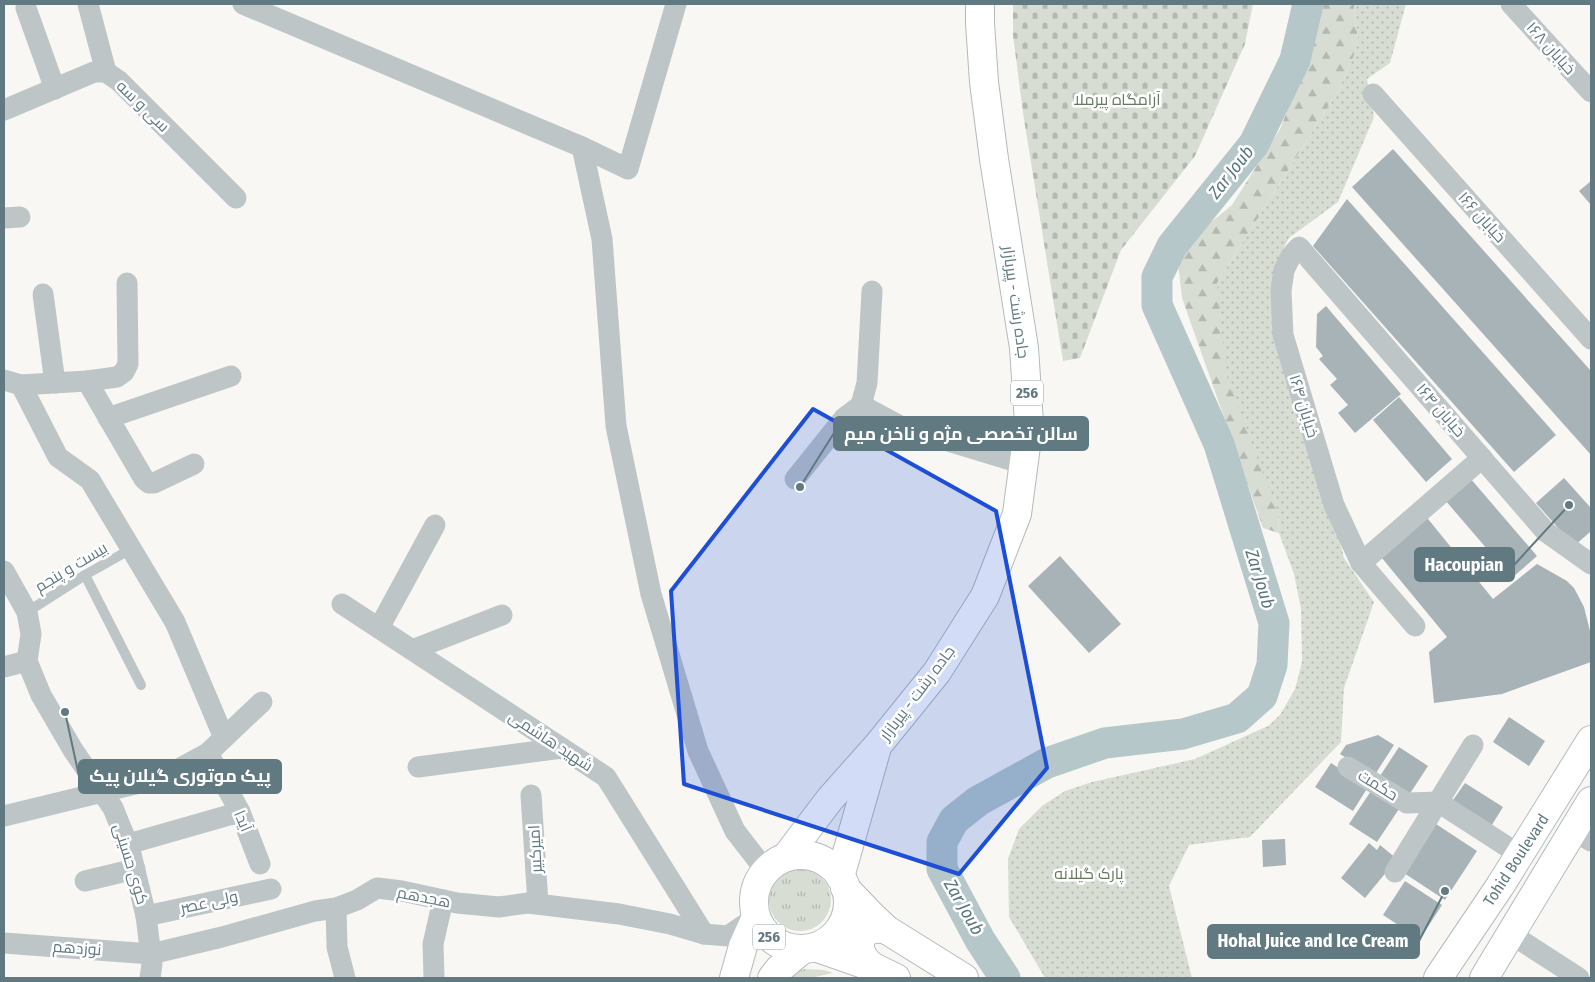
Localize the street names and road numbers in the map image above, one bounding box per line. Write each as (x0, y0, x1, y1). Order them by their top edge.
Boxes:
street label: خیابان ۱۶۸ (1522, 18, 1580, 79)
street label: سی و سه (112, 76, 173, 137)
street label: خیابان ۱۶۶ (1453, 188, 1510, 247)
street label: جاده رشت - پیربازار (997, 243, 1033, 360)
street label: خیابان ۱۶۴ (1284, 372, 1323, 440)
street label: ۱۶۴ خیابان (1412, 379, 1469, 441)
road number: 256 (1011, 380, 1043, 406)
street label: بیست و پنجم (31, 538, 112, 598)
street label: جاده رشت - پیربازار (875, 642, 960, 746)
street label: شهید هاشمی (505, 707, 597, 776)
street label: حکمت (1355, 765, 1401, 805)
street label: آیدا (230, 807, 256, 835)
street label: Tohid Boulevard (1479, 810, 1553, 910)
street label: کوی حسینی (109, 821, 152, 907)
street label: امیرکبیر (524, 824, 546, 875)
street label: هجدهم (395, 883, 452, 913)
street label: ولی عصر (177, 887, 240, 919)
road number: 256 (753, 924, 785, 950)
street label: نوزدهم (52, 937, 102, 961)

